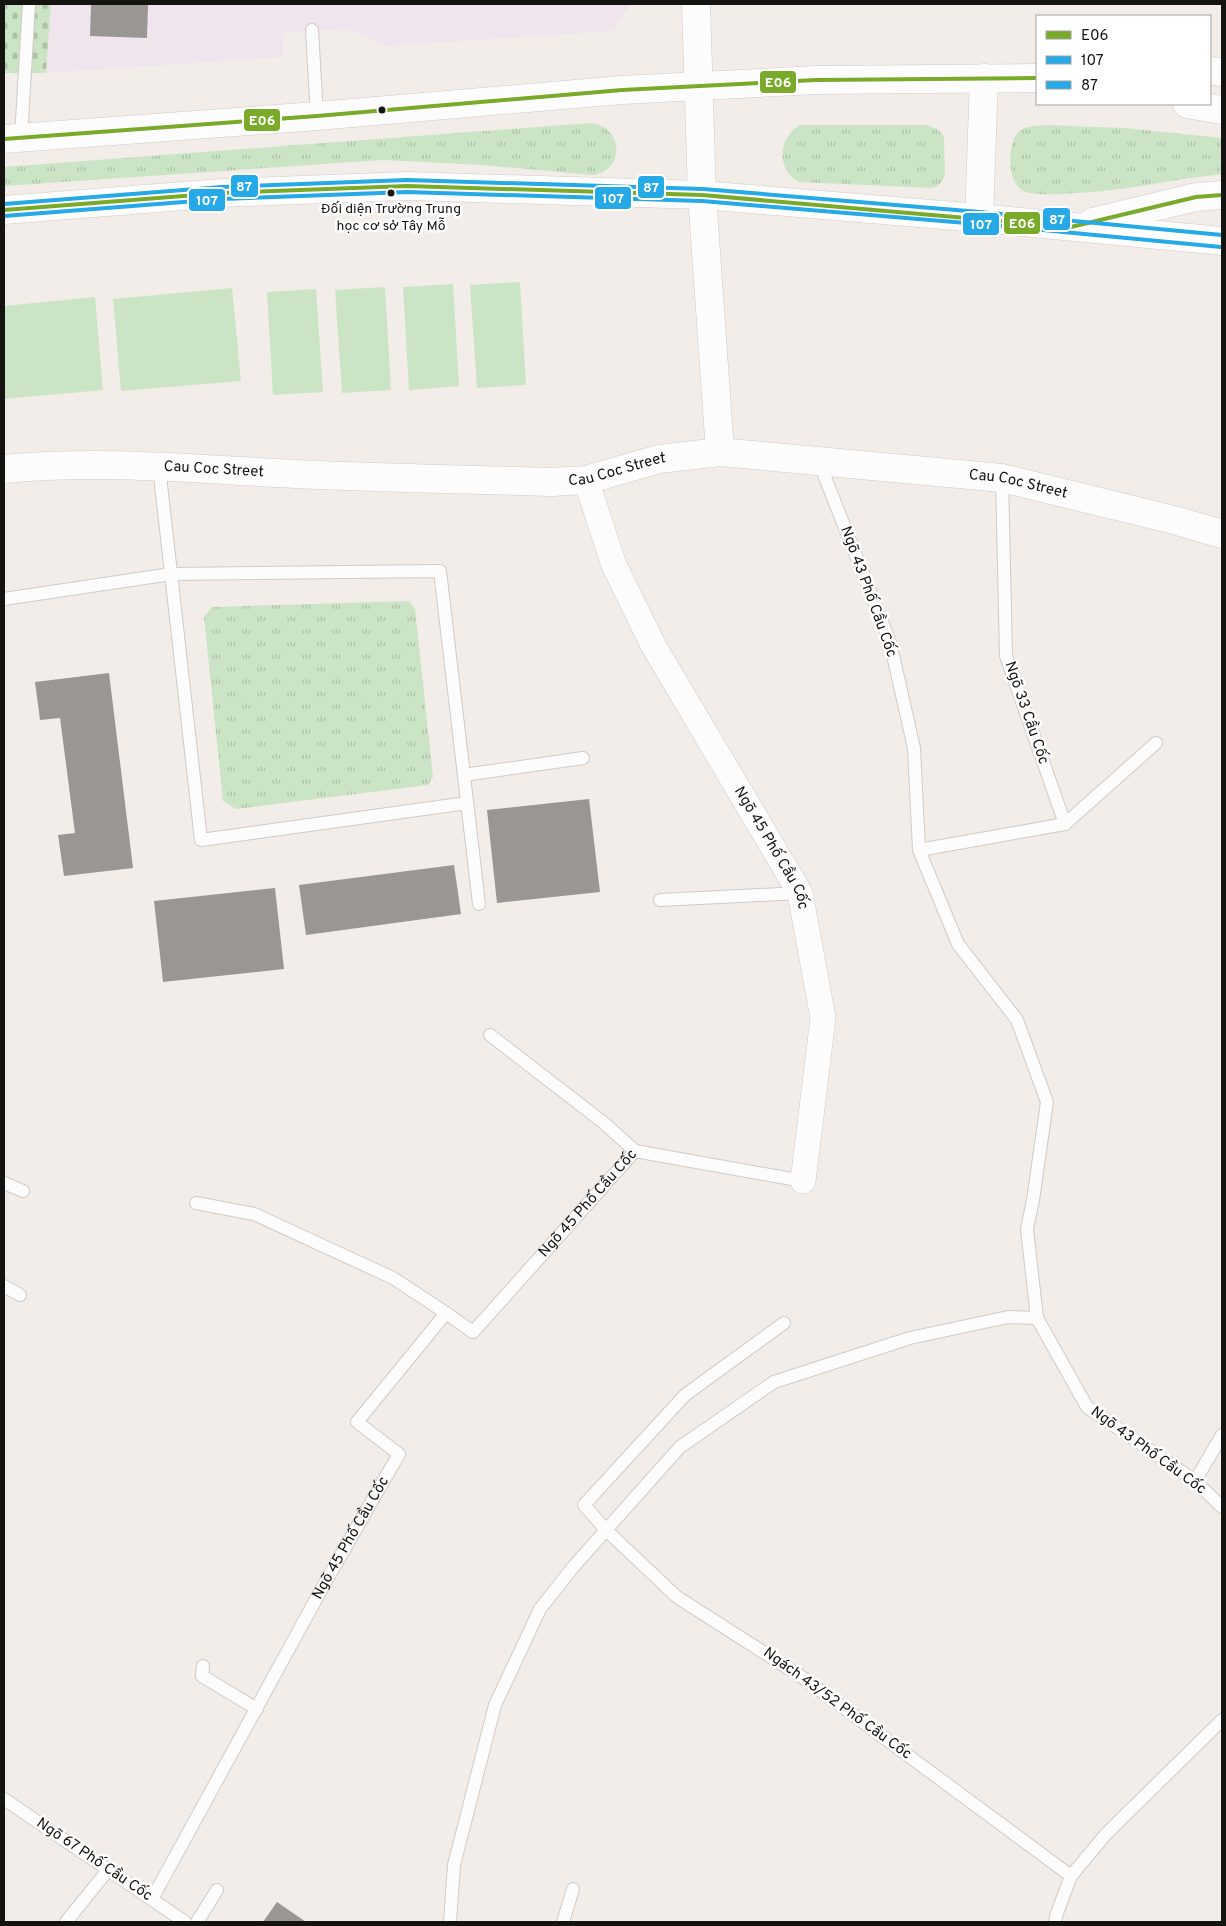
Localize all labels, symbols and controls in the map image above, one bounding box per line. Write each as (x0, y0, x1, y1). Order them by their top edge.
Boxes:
legend (1036, 15, 1211, 105)
text: E06 (1081, 27, 1109, 46)
text: 107 (1081, 52, 1104, 71)
line badge: E06 (759, 70, 797, 94)
text: E06 (765, 75, 791, 92)
text: 87 (1081, 77, 1098, 96)
unlabelled marker (377, 105, 387, 115)
line badge: E06 (243, 108, 281, 132)
text: E06 (249, 113, 275, 130)
line badge: 87 (230, 174, 259, 198)
line badge: 87 (637, 175, 665, 199)
text: 87 (236, 179, 252, 196)
text: 87 (643, 180, 659, 197)
line badge: 107 (594, 186, 632, 210)
line badge: 107 (188, 188, 226, 212)
marker: Đối diện Trường Trung học cơ sở Tây Mỗ (386, 188, 396, 198)
text: 107 (602, 191, 624, 208)
text: 107 (196, 193, 218, 210)
place label: Đối diện Trường Trung học cơ sở Tây Mỗ (321, 201, 461, 235)
line badge: 87 (1042, 207, 1071, 231)
line badge: E06 (1003, 211, 1041, 235)
line badge: 107 (962, 212, 1000, 236)
text: 87 (1049, 212, 1065, 229)
text: E06 (1009, 216, 1035, 233)
text: 107 (970, 217, 992, 234)
street label: Cau Coc Street (568, 449, 667, 491)
street label: Cau Coc Street (163, 457, 264, 482)
street label: Cau Coc Street (968, 465, 1069, 503)
street label: Ngõ 43 Phố Cầu Cốc (835, 523, 901, 660)
street label: Ngõ 33 Cầu Cốc (999, 659, 1053, 767)
street label: Ngõ 45 Phố Cầu Cốc (730, 783, 812, 911)
street label: Ngõ 45 Phố Cầu Cốc (535, 1146, 641, 1261)
street label: Ngõ 43 Phố Cầu Cốc (1087, 1402, 1210, 1499)
street label: Ngõ 45 Phố Cầu Cốc (308, 1473, 393, 1603)
street label: Ngách 43/52 Phố Cầu Cốc (759, 1643, 916, 1764)
street label: Ngõ 67 Phố Cầu Cốc (32, 1813, 156, 1906)

